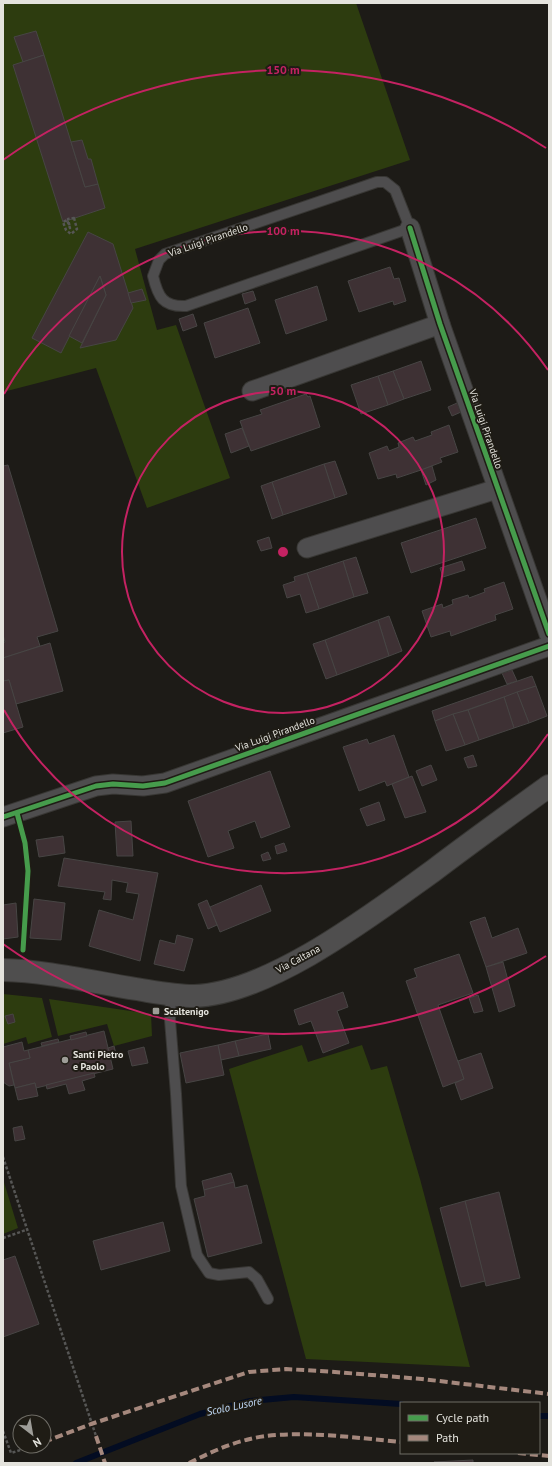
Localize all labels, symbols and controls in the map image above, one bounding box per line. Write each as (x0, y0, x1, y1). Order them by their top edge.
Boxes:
text: 150 m (266, 62, 300, 77)
street label: Via Luigi Pirandello (165, 220, 250, 260)
text: 100 m (266, 223, 300, 238)
text: 50 m (270, 383, 296, 398)
street label: Via Luigi Pirandello (466, 386, 506, 471)
centre of rings (276, 545, 290, 559)
street label: Via Luigi Pirandello (233, 714, 316, 755)
street label: Via Caltana (273, 942, 322, 977)
place label: Scaltenigo (164, 1005, 210, 1018)
marker: Scaltenigo (151, 1006, 161, 1016)
place label: Santi Pietro e Paolo (73, 1048, 124, 1073)
marker: Santi Pietro e Paolo (60, 1055, 70, 1065)
water label: Scolo Lusore (205, 1393, 263, 1419)
legend (400, 1402, 540, 1454)
text: Cycle path (436, 1410, 489, 1425)
north arrow (12, 1414, 52, 1454)
text: Path (436, 1430, 459, 1445)
text: N (30, 1435, 44, 1450)

